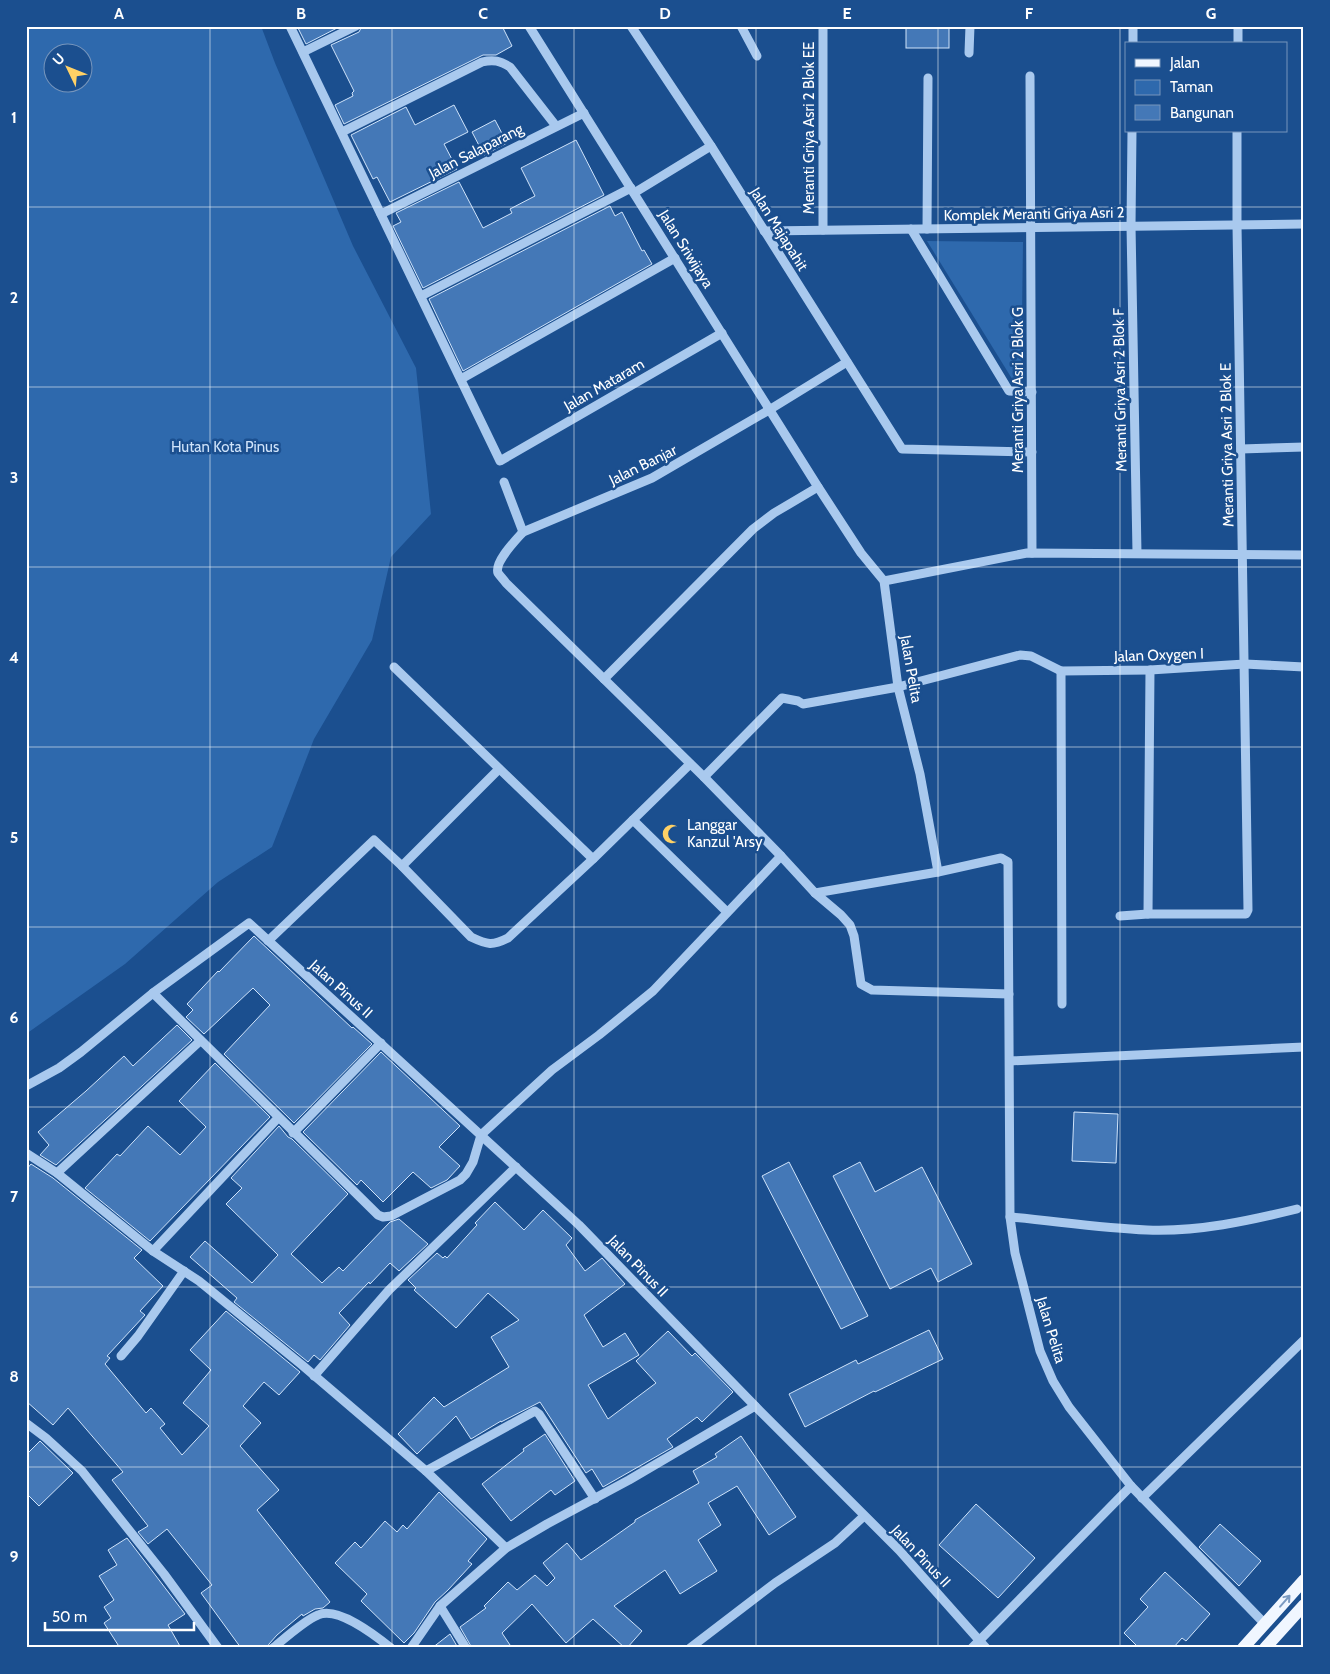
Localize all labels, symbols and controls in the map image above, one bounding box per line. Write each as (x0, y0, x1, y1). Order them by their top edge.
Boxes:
text: A (114, 4, 124, 23)
text: B (296, 4, 306, 23)
text: C (478, 4, 488, 23)
text: D (659, 4, 671, 23)
text: E (842, 4, 852, 23)
text: F (1025, 4, 1034, 23)
text: G (1206, 4, 1216, 23)
north arrow (42, 42, 92, 92)
street label: Meranti Griya Asri 2 Blok EE (800, 42, 818, 214)
legend (1125, 42, 1288, 132)
text: U (48, 49, 69, 69)
text: Jalan (1169, 54, 1200, 72)
text: Taman (1170, 78, 1213, 96)
text: Bangunan (1170, 104, 1234, 122)
text: 1 (11, 108, 17, 127)
street label: Jalan Salaparang (425, 119, 527, 183)
street label: Jalan Majapahit (746, 183, 812, 274)
street label: Komplek Meranti Griya Asri 2 (943, 203, 1125, 225)
street label: Jalan Sriwijaya (654, 206, 718, 292)
text: 2 (10, 288, 18, 307)
street label: Meranti Griya Asri 2 Blok G (1009, 307, 1027, 473)
street label: Meranti Griya Asri 2 Blok F (1110, 308, 1130, 472)
street label: Jalan Mataram (560, 355, 647, 416)
street label: Meranti Griya Asri 2 Blok E (1217, 363, 1237, 527)
park label: Hutan Kota Pinus (171, 438, 279, 456)
street label: Jalan Banjar (605, 441, 680, 490)
text: 3 (10, 468, 18, 487)
street label: Jalan Pelita (896, 633, 926, 705)
street label: Jalan Oxygen I (1113, 644, 1204, 666)
text: 4 (9, 648, 19, 667)
place label: Langgar Kanzul 'Arsy (687, 816, 763, 851)
mosque icon: Langgar Kanzul 'Arsy (661, 823, 683, 845)
text: 5 (10, 828, 18, 847)
street label: Jalan Pinus II (305, 955, 376, 1022)
text: 6 (10, 1008, 19, 1027)
text: 7 (10, 1187, 19, 1206)
street label: Jalan Pinus II (604, 1231, 672, 1300)
street label: Jalan Pelita (1032, 1294, 1070, 1366)
text: 8 (9, 1367, 19, 1386)
street label: Jalan Pinus II (887, 1520, 954, 1591)
text: 9 (10, 1547, 19, 1566)
one-way arrow (1280, 1595, 1291, 1608)
scale bar (45, 1599, 194, 1631)
text: 50 m (52, 1608, 87, 1626)

